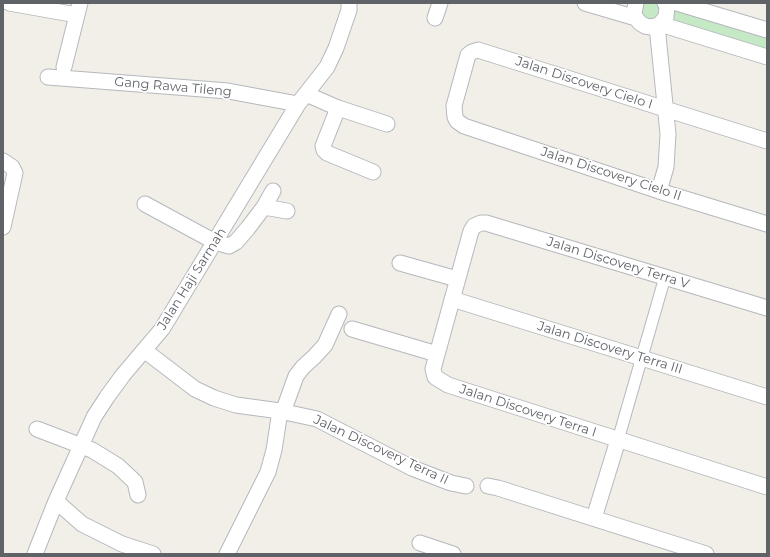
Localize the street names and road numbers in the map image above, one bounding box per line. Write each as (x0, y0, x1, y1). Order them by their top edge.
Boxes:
street label: Jalan Discovery Cielo I (514, 53, 654, 113)
street label: Gang Rawa Tileng (114, 74, 232, 100)
street label: Jalan Discovery Cielo II (539, 144, 683, 204)
street label: Jalan Haji Sarmah (154, 225, 230, 333)
street label: Jalan Discovery Terra V (545, 234, 691, 292)
street label: Jalan Discovery Terra III (536, 318, 684, 378)
street label: Jalan Discovery Terra I (458, 381, 598, 441)
street label: Jalan Discovery Terra II (311, 412, 451, 488)

